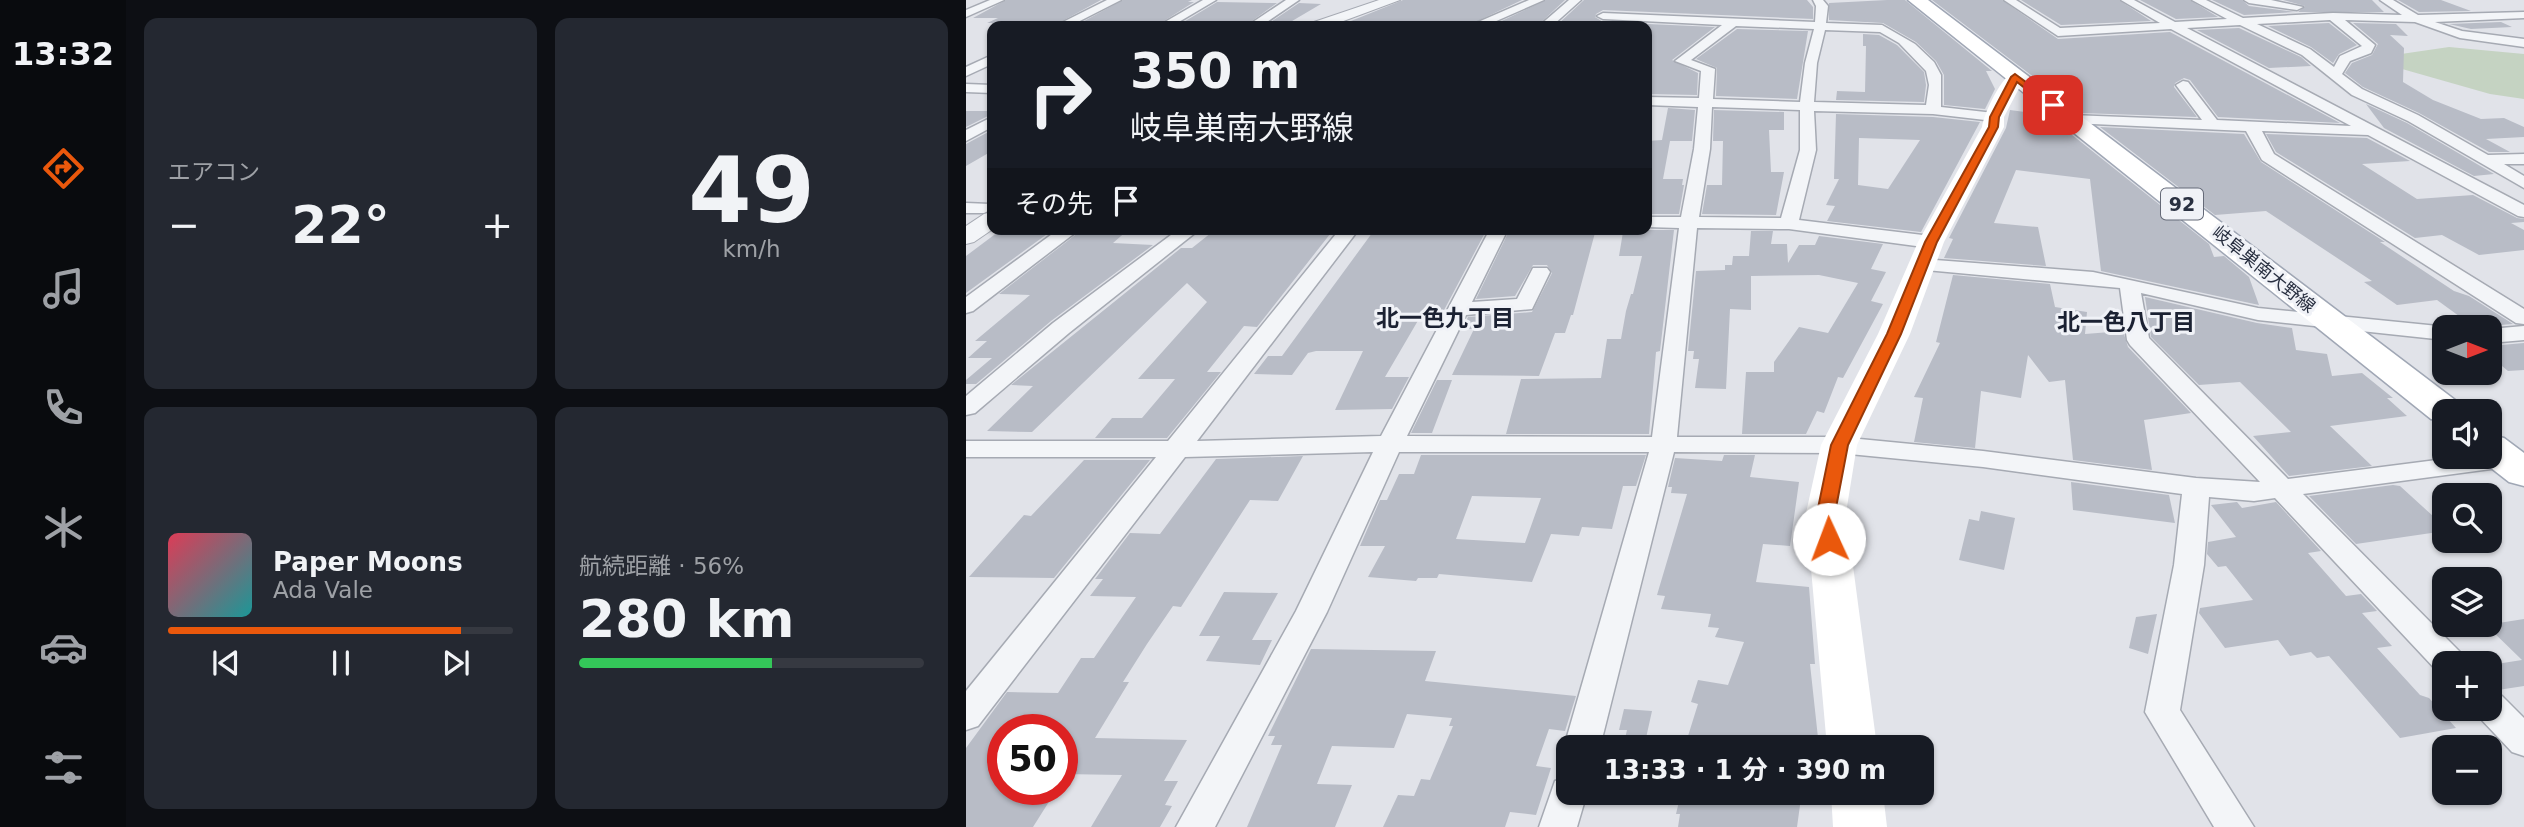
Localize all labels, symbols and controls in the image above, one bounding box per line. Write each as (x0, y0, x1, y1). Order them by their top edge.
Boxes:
text: 13:32 (12, 35, 114, 73)
text: 350 m (1130, 43, 1300, 100)
icon: right (1015, 49, 1106, 140)
pin (2023, 75, 2083, 135)
icon: arrive (2034, 86, 2072, 124)
text: 岐阜巣南大野線 (1130, 109, 1354, 147)
text: 49 (688, 138, 815, 243)
icon: directions (39, 144, 88, 193)
text: エアコン (168, 159, 260, 185)
icon: arrive (1107, 182, 1145, 220)
road number: 92 (2161, 188, 2203, 220)
text: その先 (1015, 189, 1093, 219)
text: 22° (291, 195, 390, 255)
text: − (168, 203, 200, 247)
text: + (481, 203, 513, 247)
street label: 岐阜巣南大野線 (2208, 221, 2320, 317)
text: km/h (722, 236, 781, 262)
icon: music (39, 264, 88, 313)
district label: 北一色九丁目 (1376, 305, 1514, 331)
district label: 北一色八丁目 (2057, 309, 2195, 335)
north arrow (2432, 315, 2502, 385)
map controls (2432, 315, 2502, 805)
icon: phone (39, 383, 88, 432)
button: sound (2432, 399, 2502, 469)
button: search (2432, 483, 2502, 553)
position arrow (1792, 502, 1866, 576)
icon: climate (39, 503, 88, 552)
text: Paper Moons (273, 547, 463, 577)
text: 航続距離 · 56% (579, 553, 744, 579)
button: layers (2432, 567, 2502, 637)
text: Ada Vale (273, 577, 373, 603)
text: 280 km (579, 589, 794, 649)
icon: car (39, 623, 88, 672)
icon: previous (207, 644, 245, 682)
icon: pause (322, 644, 360, 682)
icon: next (437, 644, 475, 682)
button: + (2432, 651, 2502, 721)
speed limit sign: 50 (987, 714, 1078, 805)
button: − (2432, 735, 2502, 805)
icon: filters (39, 743, 88, 792)
text: 13:33 · 1 分 · 390 m (1604, 755, 1886, 785)

